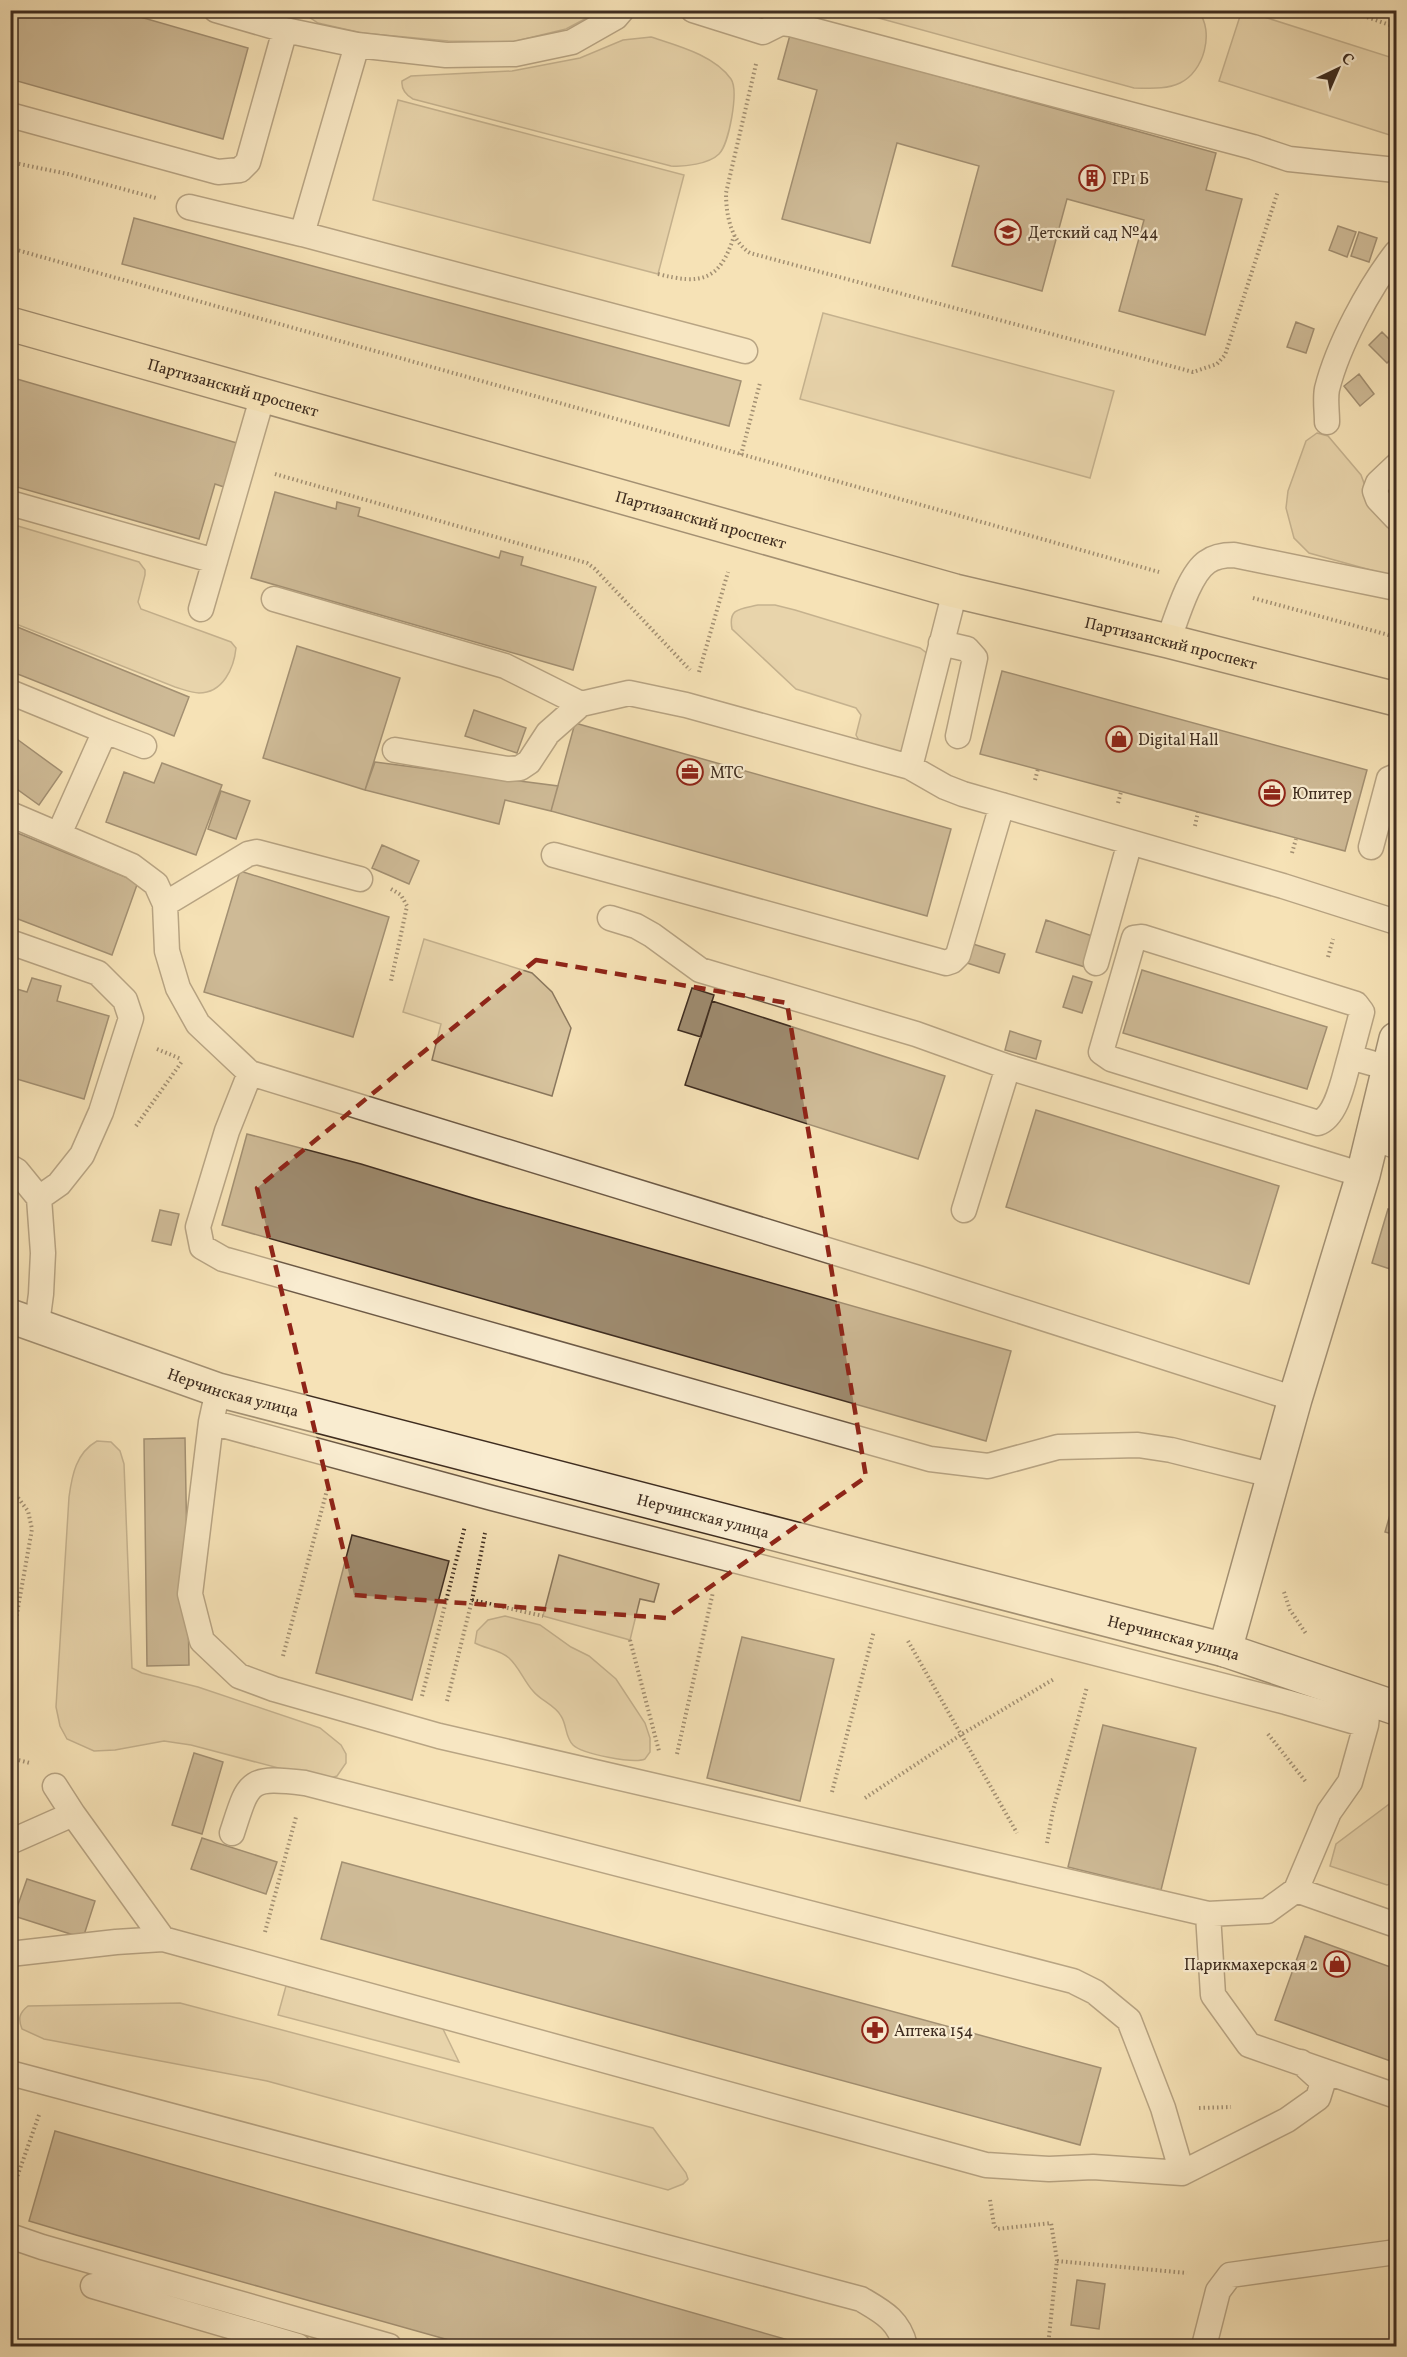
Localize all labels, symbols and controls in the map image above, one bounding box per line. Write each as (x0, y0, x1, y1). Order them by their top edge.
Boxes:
north arrow (1308, 39, 1368, 99)
text: С (1336, 48, 1358, 71)
building icon: ГР1 Б (1077, 163, 1107, 193)
place label: ГР1 Б (1112, 169, 1149, 191)
school or university icon: Детский сад №44 (993, 217, 1023, 247)
place label: Детский сад №44 (1028, 223, 1159, 245)
street label: Партизанский проспект (145, 354, 321, 424)
street label: Партизанский проспект (612, 487, 789, 556)
street label: Партизанский проспект (1082, 613, 1259, 676)
shop icon: Digital Hall (1104, 724, 1134, 754)
place label: Digital Hall (1138, 730, 1219, 752)
office icon: МТС (675, 757, 705, 787)
place label: МТС (710, 763, 744, 785)
office icon: Юпитер (1257, 778, 1287, 808)
place label: Юпитер (1292, 784, 1352, 806)
street label: Нерчинская улица (164, 1364, 301, 1423)
street label: Нерчинская улица (634, 1490, 772, 1545)
street label: Нерчинская улица (1105, 1611, 1242, 1667)
shop icon: Парикмахерская 2 (1322, 1949, 1352, 1979)
place label: Парикмахерская 2 (1184, 1955, 1318, 1977)
pharmacy icon: Аптека 154 (860, 2015, 890, 2045)
place label: Аптека 154 (894, 2021, 973, 2043)

